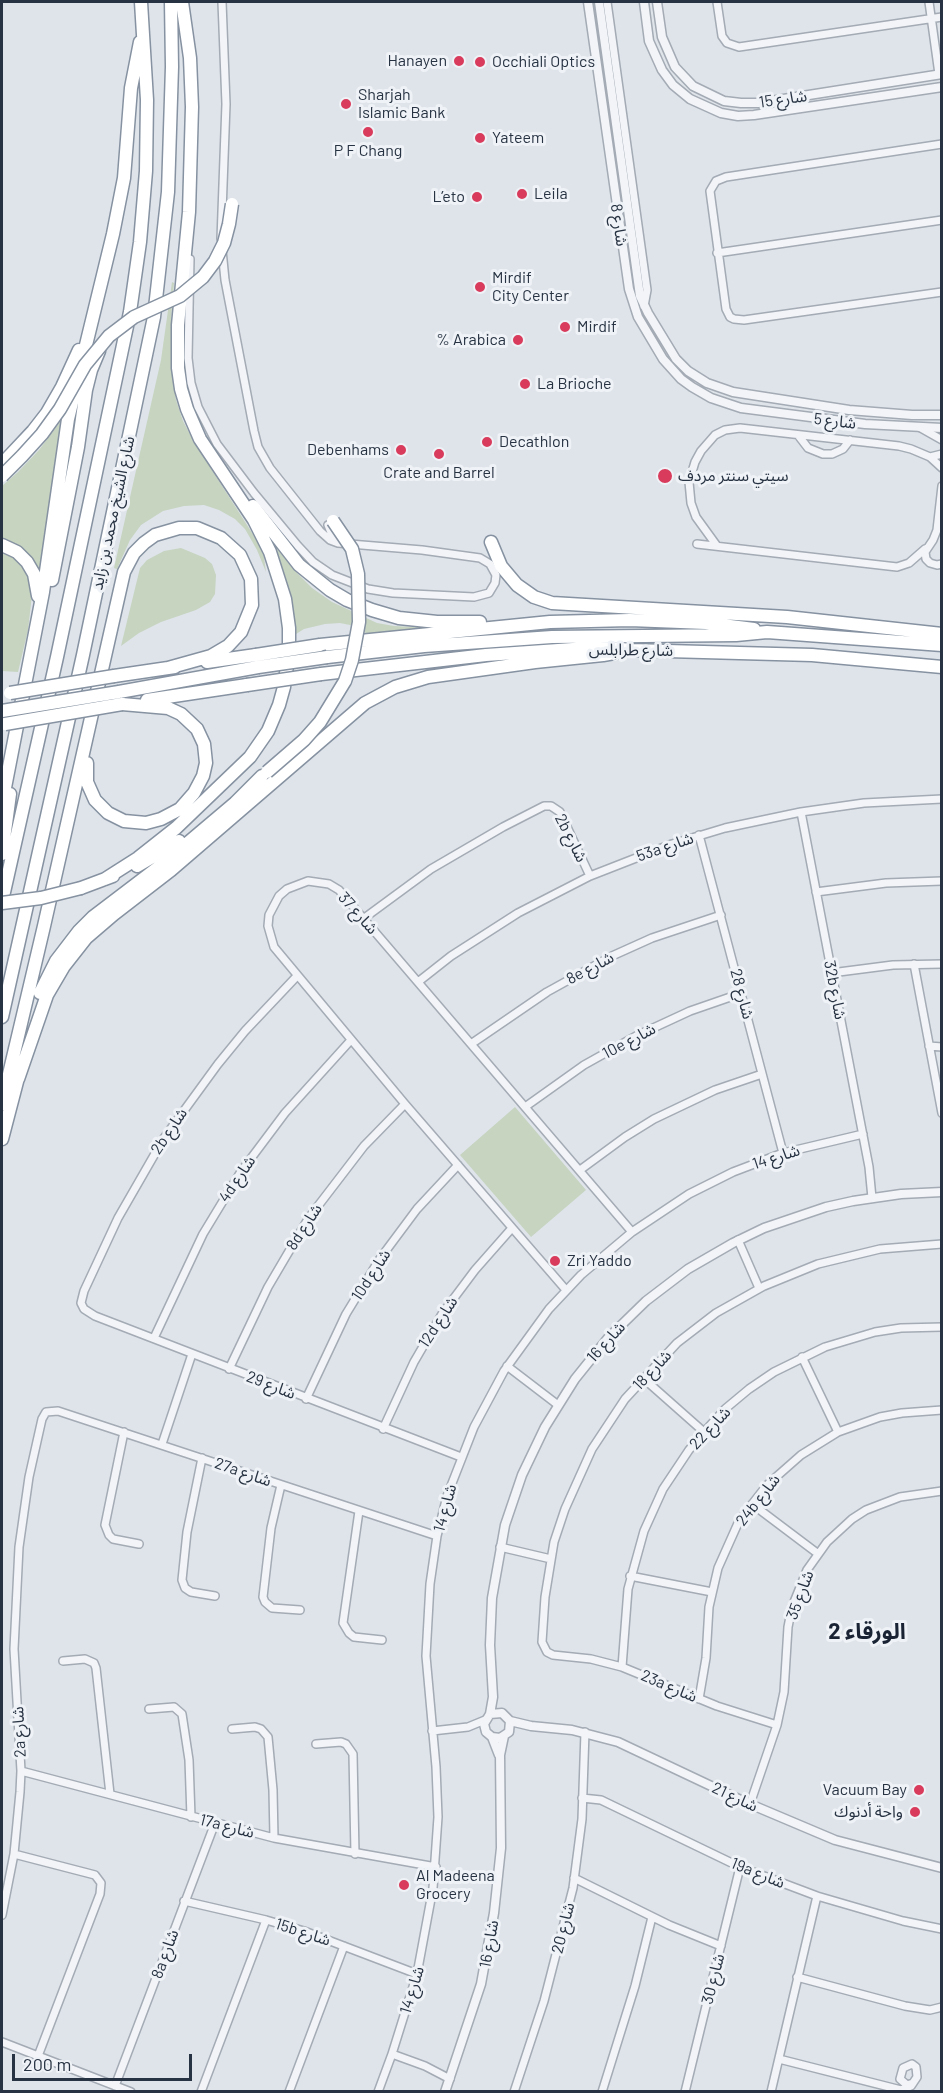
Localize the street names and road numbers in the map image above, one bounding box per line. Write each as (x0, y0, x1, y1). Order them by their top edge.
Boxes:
street label: شارع 15 (758, 86, 808, 112)
street label: شارع 8 (607, 203, 631, 247)
street label: شارع 5 (813, 409, 857, 433)
street label: شارع الشيخ محمد بن زايد (87, 434, 139, 592)
street label: شارع طرابلس (589, 640, 673, 660)
street label: 2b شارع (551, 811, 591, 865)
street label: 53a شارع (634, 828, 696, 866)
street label: شارع 37 (334, 888, 382, 938)
street label: 8e شارع (563, 947, 617, 989)
street label: 32b شارع (820, 959, 850, 1021)
street label: شارع 28 (726, 967, 758, 1021)
street label: 10e شارع (599, 1019, 659, 1063)
street label: 2b شارع (147, 1104, 191, 1158)
street label: شارع 14 (750, 1140, 802, 1174)
street label: 4d شارع (215, 1152, 259, 1206)
street label: 8d شارع (282, 1200, 326, 1254)
street label: 10d شارع (347, 1246, 395, 1304)
street label: 12d شارع (414, 1293, 462, 1351)
street label: شارع 16 (583, 1318, 629, 1366)
street label: شارع 18 (629, 1346, 675, 1394)
street label: شارع 29 (244, 1367, 298, 1403)
street label: شارع 22 (685, 1403, 735, 1453)
street label: 27a شارع (212, 1453, 274, 1491)
street label: 24b شارع (732, 1470, 784, 1530)
street label: شارع 14 (429, 1482, 461, 1534)
street label: شارع 35 (782, 1568, 818, 1622)
street label: 23a شارع (638, 1666, 700, 1706)
street label: 2a شارع (8, 1706, 30, 1758)
street label: شارع 21 (709, 1778, 761, 1816)
street label: 17a شارع (198, 1810, 256, 1842)
street label: 19a شارع (728, 1854, 788, 1892)
street label: شارع 20 (547, 1900, 579, 1956)
street label: 15b شارع (273, 1914, 333, 1950)
street label: شارع 16 (475, 1919, 503, 1969)
street label: 8a شارع (147, 1927, 183, 1981)
street label: شارع 30 (697, 1952, 729, 2006)
street label: شارع 14 (396, 1964, 428, 2016)

